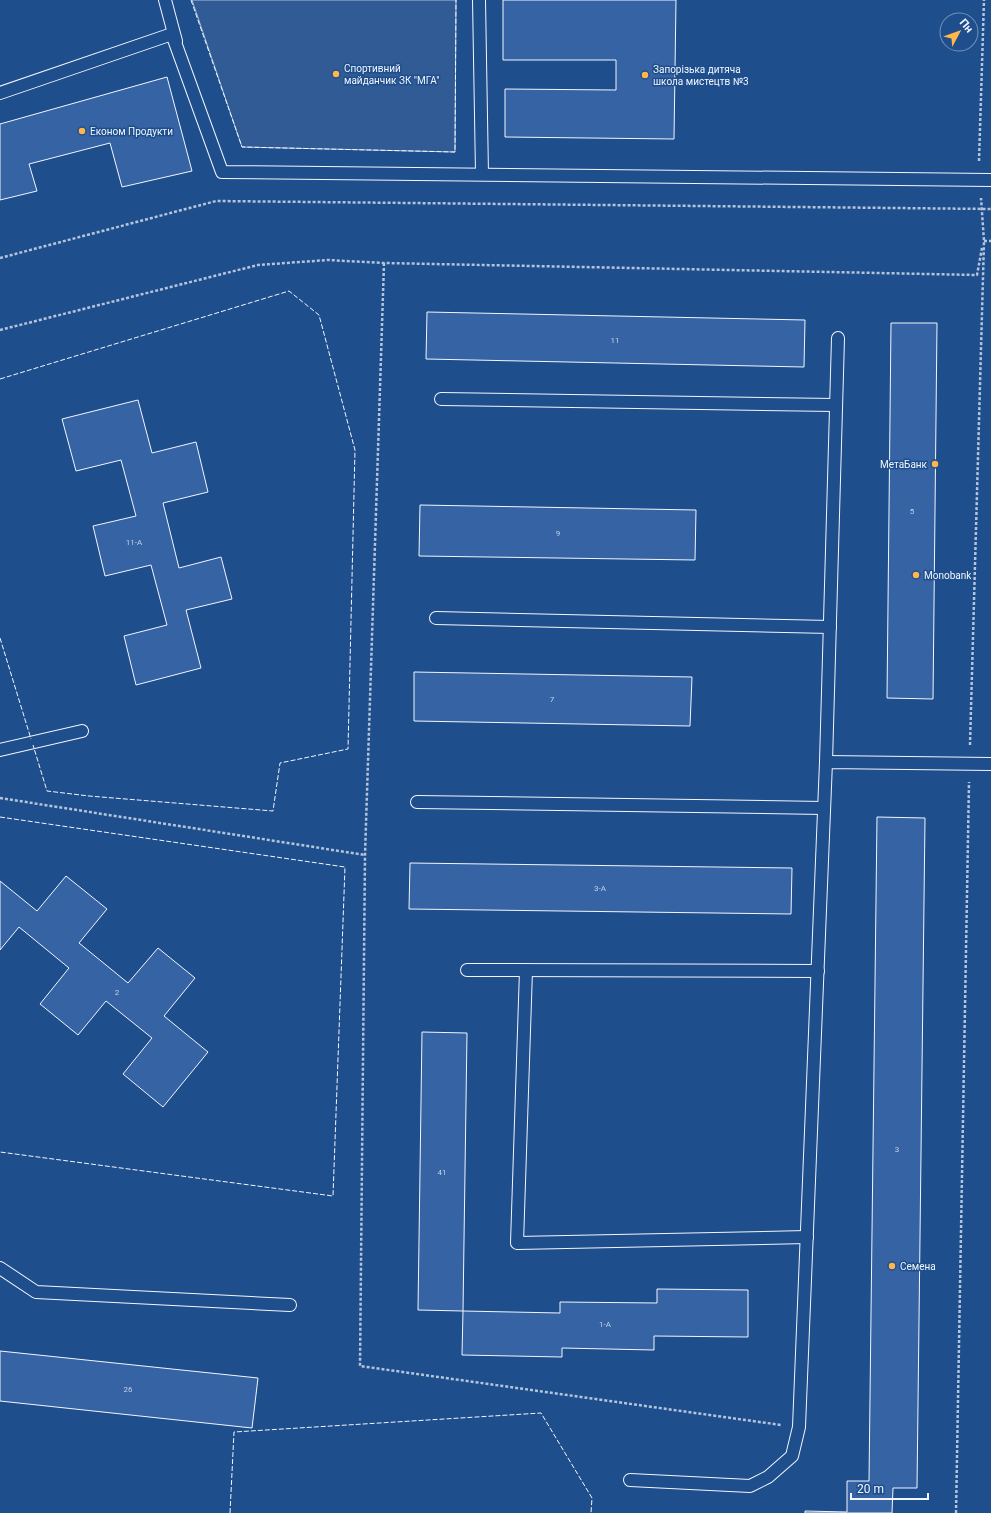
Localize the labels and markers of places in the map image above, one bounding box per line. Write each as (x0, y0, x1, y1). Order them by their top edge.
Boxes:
place label: Спортивний майданчик ЗК "МГА" (344, 63, 440, 86)
place label: Запорізька дитяча школа мистецтв №3 (653, 64, 749, 87)
marker: Спортивний майданчик ЗК "МГА" (331, 69, 341, 79)
marker: Запорізька дитяча школа мистецтв №3 (640, 70, 650, 80)
marker: Економ Продукти (77, 126, 87, 136)
place label: Економ Продукти (90, 126, 173, 137)
place label: МетаБанк (880, 459, 928, 470)
marker: МетаБанк (930, 459, 940, 469)
marker: Monobank (911, 570, 921, 580)
place label: Monobank (924, 570, 972, 581)
marker: Семена (887, 1261, 897, 1271)
place label: Семена (900, 1261, 936, 1272)

